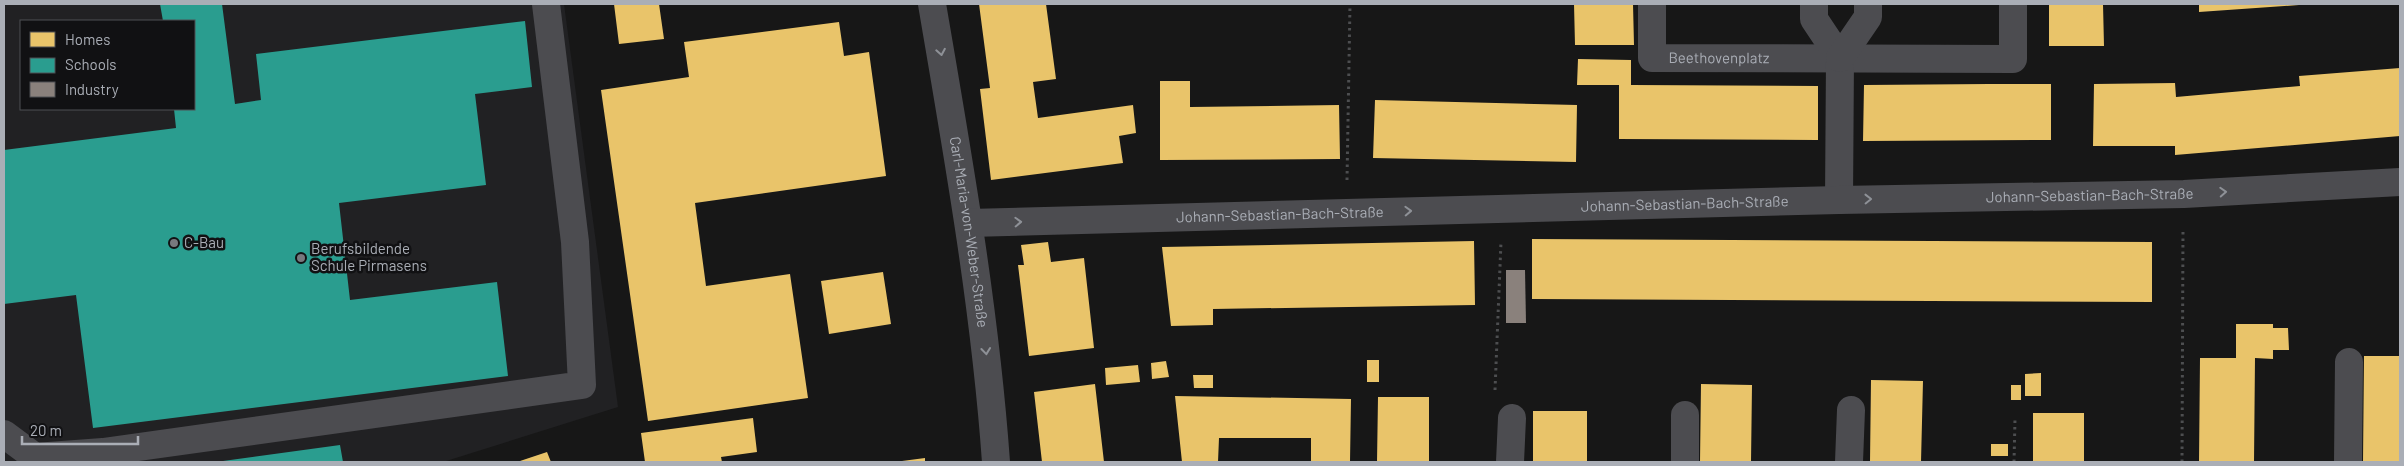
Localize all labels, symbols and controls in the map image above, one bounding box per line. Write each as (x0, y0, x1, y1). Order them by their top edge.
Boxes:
legend (20, 20, 195, 110)
text: Homes (65, 30, 110, 48)
one-way arrow (935, 47, 945, 56)
street label: Beethovenplatz (1668, 48, 1770, 66)
text: Schools (65, 55, 117, 73)
text: Industry (65, 80, 119, 98)
street label: Carl-Maria-von-Weber-Straße (947, 135, 993, 329)
street label: Johann-Sebastian-Bach-Straße (1986, 183, 2194, 205)
one-way arrow (2219, 186, 2227, 197)
street label: Johann-Sebastian-Bach-Straße (1581, 191, 1789, 215)
one-way arrow (1864, 194, 1872, 204)
street label: Johann-Sebastian-Bach-Straße (1176, 202, 1384, 226)
one-way arrow (1404, 206, 1412, 216)
one-way arrow (1014, 217, 1022, 227)
place label: C-Bau (184, 233, 224, 251)
marker: C-Bau (168, 237, 180, 249)
place label: Berufsbildende Schule Pirmasens (311, 239, 427, 274)
marker: Berufsbildende Schule Pirmasens (295, 252, 307, 264)
one-way arrow (980, 347, 991, 355)
scale bar (22, 414, 139, 446)
text: 20 m (30, 421, 62, 439)

